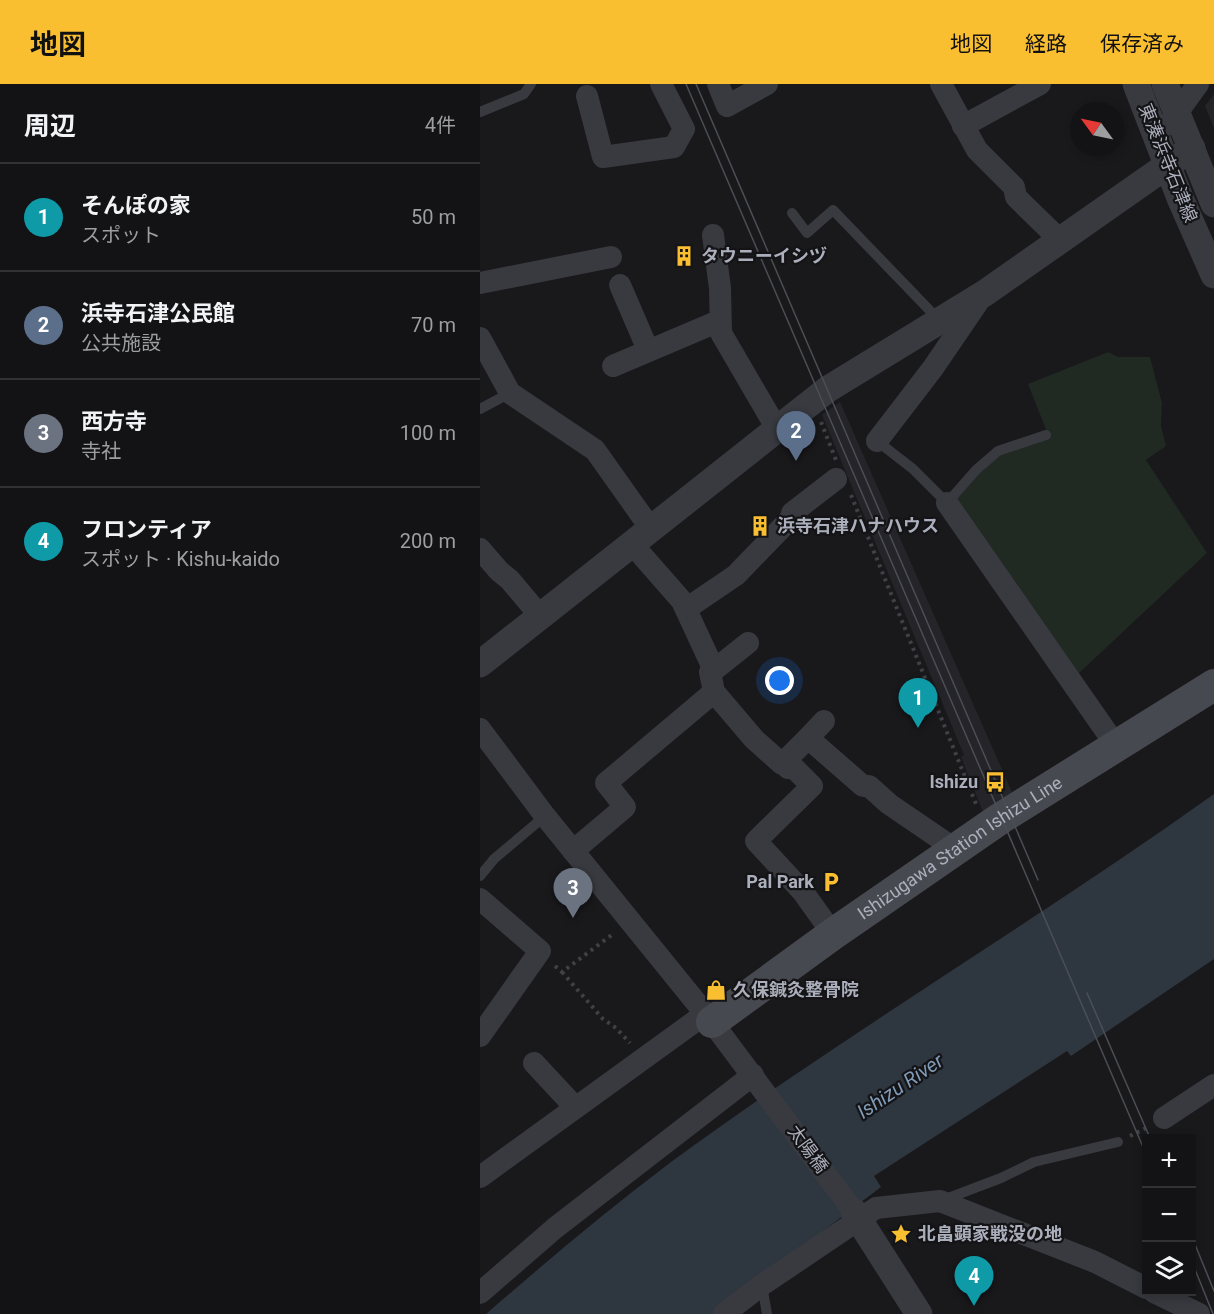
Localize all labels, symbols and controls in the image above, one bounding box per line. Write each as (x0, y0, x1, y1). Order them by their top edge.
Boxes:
text: 地図 (30, 28, 86, 61)
text: 地図 (950, 32, 992, 56)
text: 経路 (1025, 32, 1067, 56)
text: 保存済み (1100, 32, 1184, 56)
street label: 東湊浜寺石津線 (1135, 100, 1202, 225)
north arrow (1070, 102, 1124, 156)
text: 周辺 (24, 111, 76, 141)
text: 4件 (425, 113, 456, 137)
text: そんぽの家 (81, 193, 191, 218)
text: 1 (38, 205, 49, 229)
text: 50 m (411, 205, 456, 229)
text: スポット (81, 223, 161, 247)
building icon: タウニーイシヅ (672, 244, 696, 268)
place label: タウニーイシヅ (701, 245, 827, 266)
text: 浜寺石津公民館 (81, 301, 235, 326)
text: 2 (38, 313, 49, 337)
text: 70 m (411, 313, 456, 337)
text: 公共施設 (81, 331, 161, 355)
text: 西方寺 (81, 409, 147, 434)
pin: 2 (776, 412, 816, 461)
text: 3 (38, 421, 49, 445)
text: 100 m (400, 421, 456, 445)
text: 寺社 (81, 439, 121, 463)
building icon: 浜寺石津ハナハウス (748, 514, 772, 538)
place label: 浜寺石津ハナハウス (777, 515, 939, 536)
text: フロンティア (81, 517, 212, 542)
text: 4 (38, 529, 49, 553)
text: 200 m (400, 529, 456, 553)
text: スポット · Kishu-kaido (81, 547, 280, 571)
your location (765, 666, 794, 695)
pin: 1 (898, 678, 938, 728)
bus stop icon: Ishizu (983, 770, 1007, 794)
place label: Ishizu (929, 771, 978, 792)
street label: Ishizugawa Station Ishizu Line (853, 772, 1066, 924)
pin: 3 (554, 868, 592, 918)
parking icon: Pal Park (819, 870, 843, 894)
place label: Pal Park (746, 871, 814, 892)
shop icon: 久保鍼灸整骨院 (704, 978, 728, 1002)
place label: 久保鍼灸整骨院 (733, 979, 859, 1000)
water label: Ishizu River (852, 1048, 949, 1124)
street label: 太陽橋 (784, 1121, 833, 1177)
map controls (1142, 1134, 1196, 1296)
button: + (1142, 1134, 1196, 1188)
button: − (1142, 1188, 1196, 1242)
place icon: 北畠顕家戦没の地 (889, 1222, 913, 1246)
place label: 北畠顕家戦没の地 (918, 1223, 1062, 1244)
button: layers (1142, 1242, 1196, 1296)
pin: 4 (954, 1256, 994, 1306)

